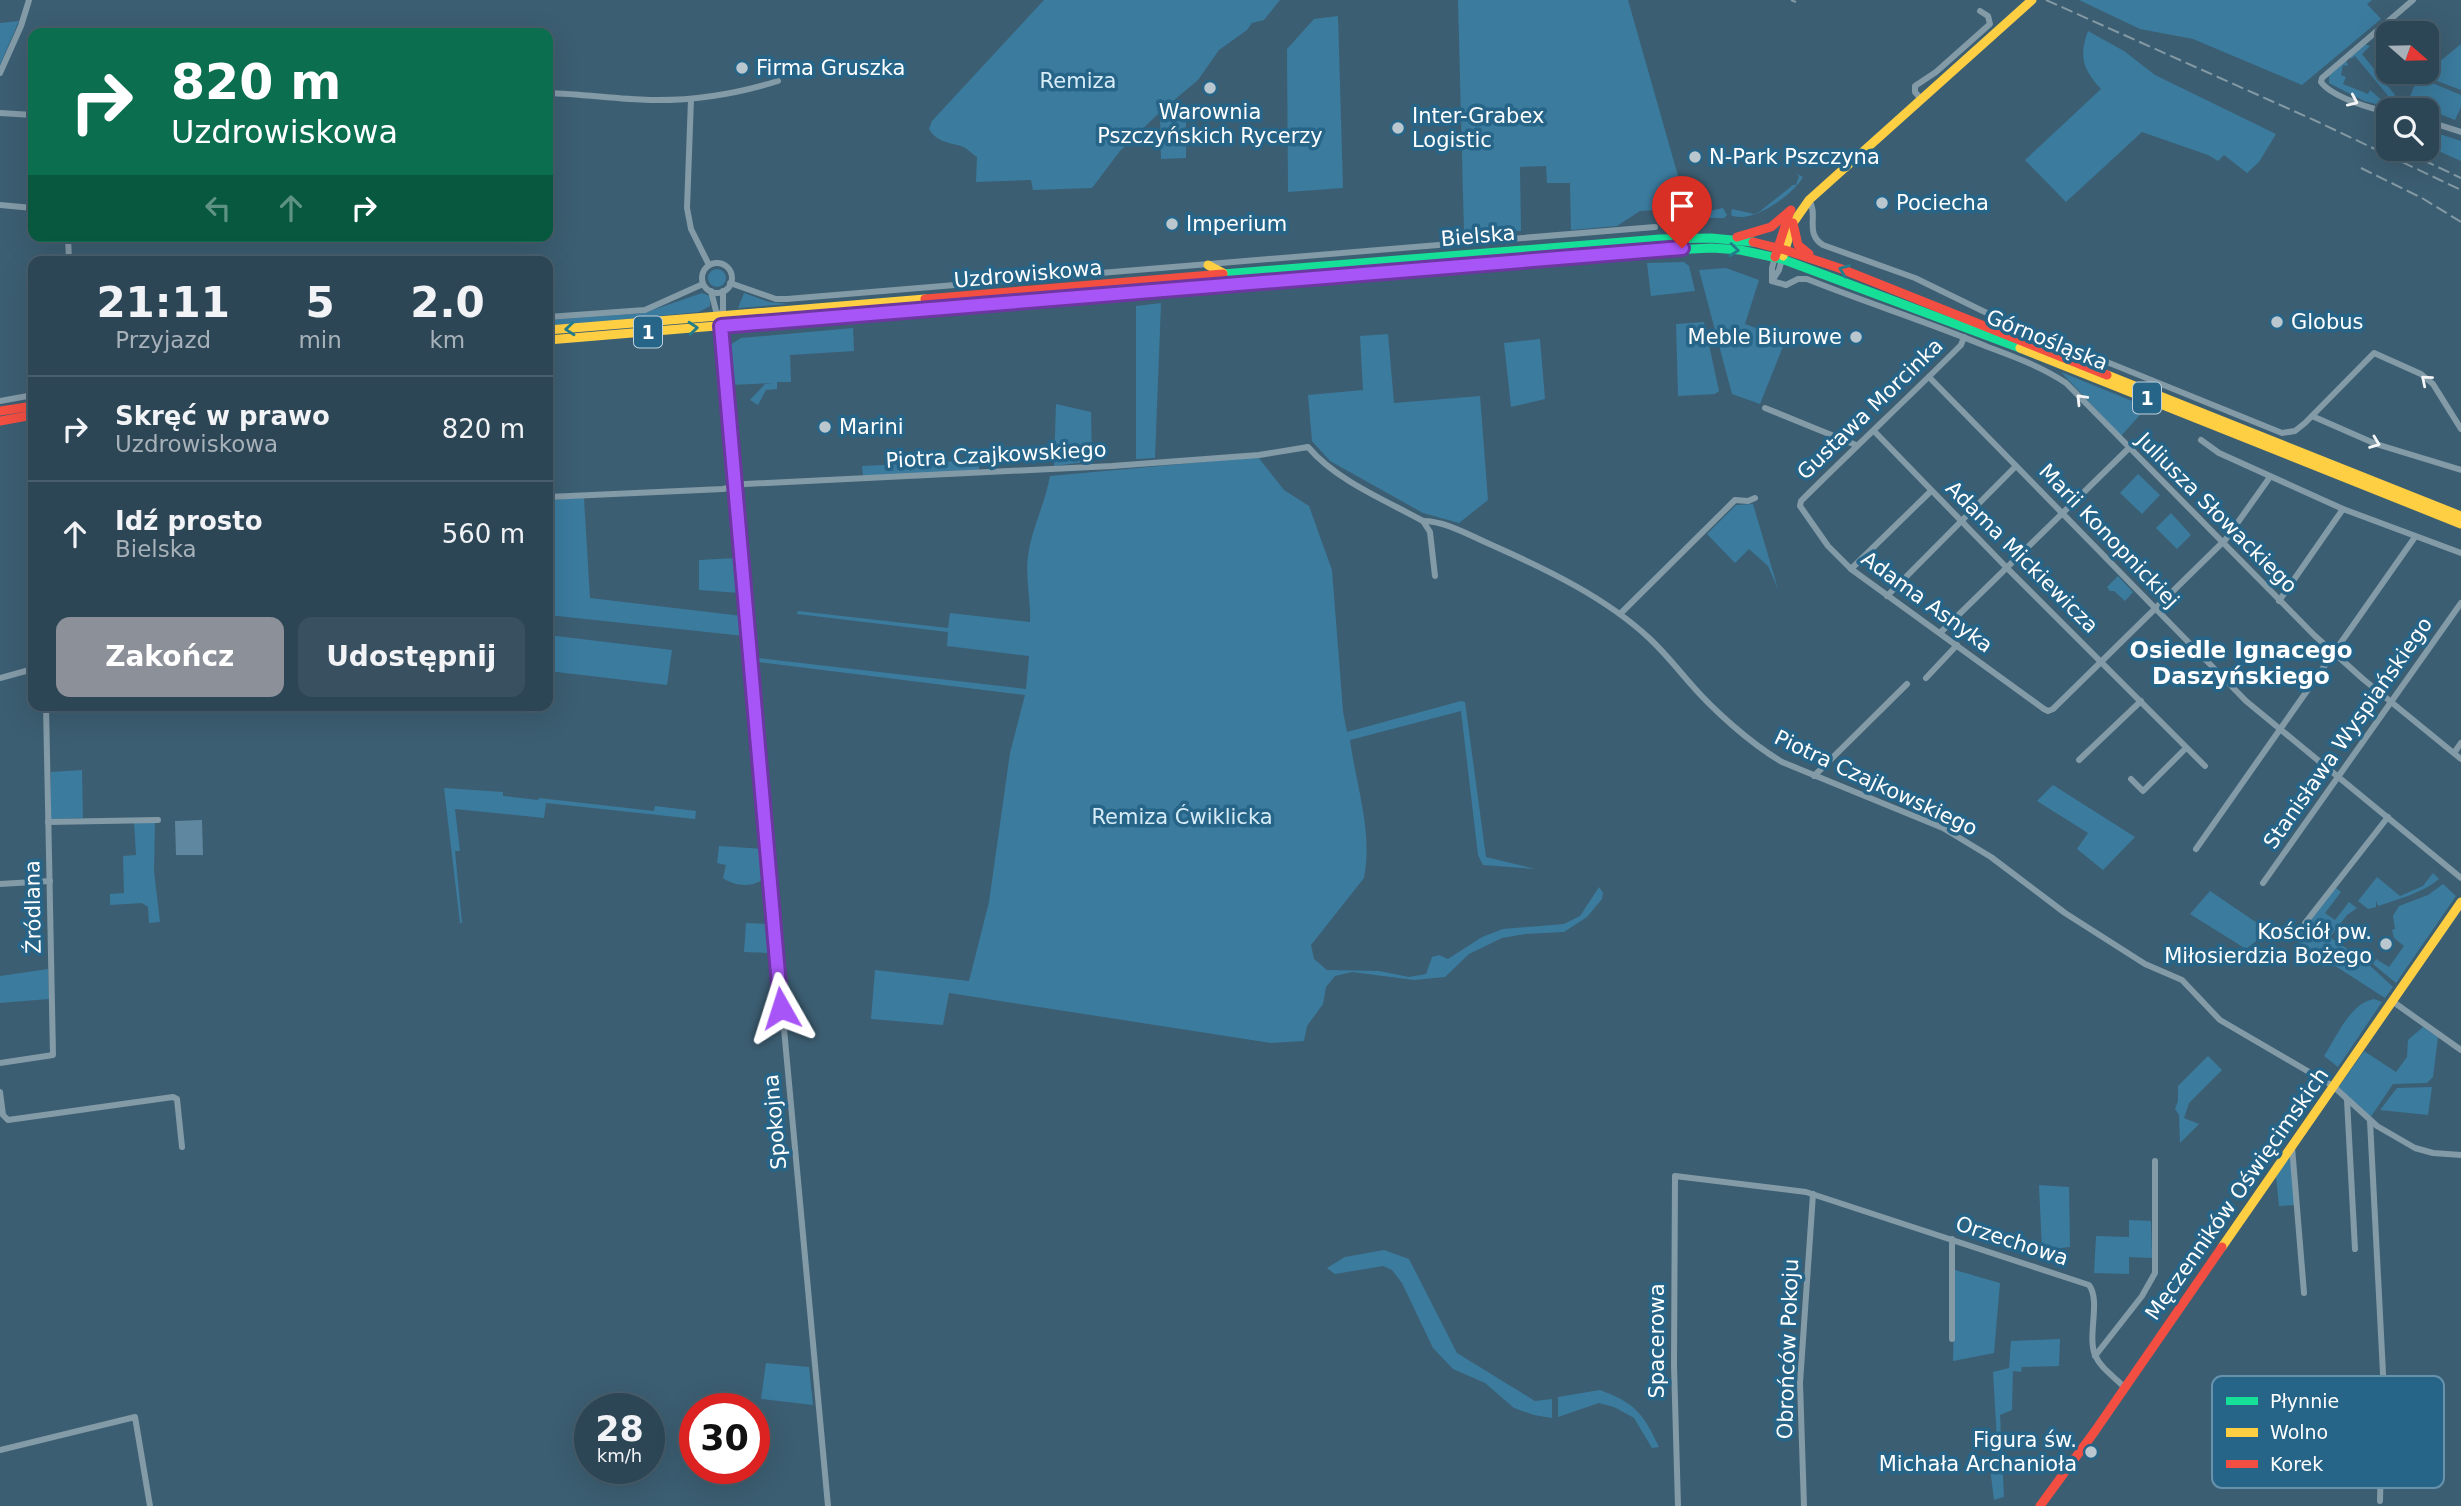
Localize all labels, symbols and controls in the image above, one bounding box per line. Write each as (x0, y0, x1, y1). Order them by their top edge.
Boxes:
north arrow (2376, 21, 2440, 84)
map controls (2376, 21, 2439, 161)
text: 820 m (171, 54, 341, 111)
icon: right (56, 56, 147, 147)
place label: Firma Gruszka (756, 56, 906, 80)
marker: Firma Gruszka (734, 60, 750, 76)
park label: Remiza (1040, 69, 1116, 93)
marker: Warownia Pszczyńskich Rycerzy (1202, 80, 1218, 96)
one-way arrow (2346, 93, 2358, 107)
button: search (2376, 98, 2439, 161)
place label: Warownia Pszczyńskich Rycerzy (1097, 100, 1323, 148)
place label: Inter-Grabex Logistic (1412, 104, 1544, 152)
text: Uzdrowiskowa (171, 113, 398, 151)
marker: Inter-Grabex Logistic (1390, 120, 1406, 136)
place label: N-Park Pszczyna (1709, 145, 1880, 169)
marker: N-Park Pszczyna (1687, 149, 1703, 165)
pin (1652, 176, 1712, 248)
icon: arrive (1663, 187, 1701, 225)
icon: left (199, 189, 237, 227)
icon: ahead (272, 189, 310, 227)
icon: right (345, 189, 383, 227)
place label: Pociecha (1896, 191, 1989, 215)
marker: Pociecha (1874, 195, 1890, 211)
place label: Imperium (1186, 212, 1287, 236)
marker: Imperium (1164, 216, 1180, 232)
street label: Bielska (1440, 221, 1516, 251)
one-way arrow (1729, 242, 1740, 257)
street label: Uzdrowiskowa (953, 256, 1103, 292)
one-way arrow (1839, 265, 1851, 279)
text: 21:11 (96, 278, 230, 327)
text: 5 (306, 278, 335, 327)
text: 2.0 (410, 278, 485, 327)
street label: Górnośląska (1983, 305, 2111, 375)
place label: Globus (2291, 310, 2364, 334)
marker: Globus (2269, 314, 2285, 330)
road number: 1 (634, 316, 662, 348)
one-way arrow (564, 321, 575, 336)
one-way arrow (687, 321, 698, 336)
place label: Meble Biurowe (1688, 325, 1842, 349)
text: Przyjazd (115, 327, 211, 353)
text: min (298, 327, 342, 353)
text: km (430, 327, 465, 353)
marker: Meble Biurowe (1848, 329, 1864, 345)
street label: Gustawa Morcinka (1792, 333, 1948, 485)
one-way arrow (2422, 376, 2434, 389)
road number: 1 (2133, 382, 2161, 414)
one-way arrow (2077, 394, 2090, 407)
text: Skręć w prawo (115, 401, 330, 431)
icon: right (56, 410, 94, 448)
text: 820 m (442, 414, 525, 444)
place label: Marini (839, 415, 904, 439)
marker: Marini (817, 419, 833, 435)
street label: Juliusza Słowackiego (2130, 426, 2302, 598)
text: Uzdrowiskowa (115, 431, 278, 457)
one-way arrow (2368, 435, 2381, 449)
street label: Piotra Czajkowskiego (885, 437, 1107, 473)
street label: Marii Konopnickiej (2034, 459, 2184, 613)
street label: Adama Mickiewicza (1941, 476, 2103, 638)
text: Idź prosto (115, 506, 263, 536)
icon: ahead (56, 515, 94, 553)
text: 560 m (442, 519, 525, 549)
text: Bielska (115, 536, 197, 562)
street label: Adama Asnyka (1857, 546, 1997, 658)
street label: Stanisława Wyspiańskiego (2259, 613, 2437, 853)
button: Zakończ (56, 617, 284, 697)
button: Udostępnij (298, 617, 525, 697)
district label: Osiedle Ignacego Daszyńskiego (2129, 637, 2353, 689)
street label: Piotra Czajkowskiego (1771, 725, 1981, 841)
park label: Remiza Ćwiklicka (1091, 804, 1273, 829)
street label: Źródlana (19, 860, 46, 954)
place label: Kościół pw. Miłosierdzia Bożego (2164, 920, 2372, 968)
marker: Kościół pw. Miłosierdzia Bożego (2378, 936, 2394, 952)
position arrow (744, 971, 818, 1045)
street label: Męczenników Oświęcimskich (2141, 1063, 2333, 1325)
street label: Spokojna (759, 1073, 791, 1171)
street label: Orzechowa (1953, 1212, 2071, 1270)
street label: Obrońców Pokoju (1773, 1258, 1803, 1440)
street label: Spacerowa (1645, 1283, 1669, 1399)
legend (2212, 1376, 2444, 1488)
text: Płynnie (2270, 1390, 2339, 1412)
speed limit sign: 30 (679, 1393, 770, 1484)
text: 28 (595, 1409, 644, 1449)
text: Wolno (2270, 1421, 2328, 1443)
place label: Figura św. Michała Archanioła (1879, 1428, 2077, 1476)
marker: Figura św. Michała Archanioła (2083, 1444, 2099, 1460)
text: km/h (597, 1445, 642, 1466)
text: Korek (2270, 1453, 2323, 1475)

